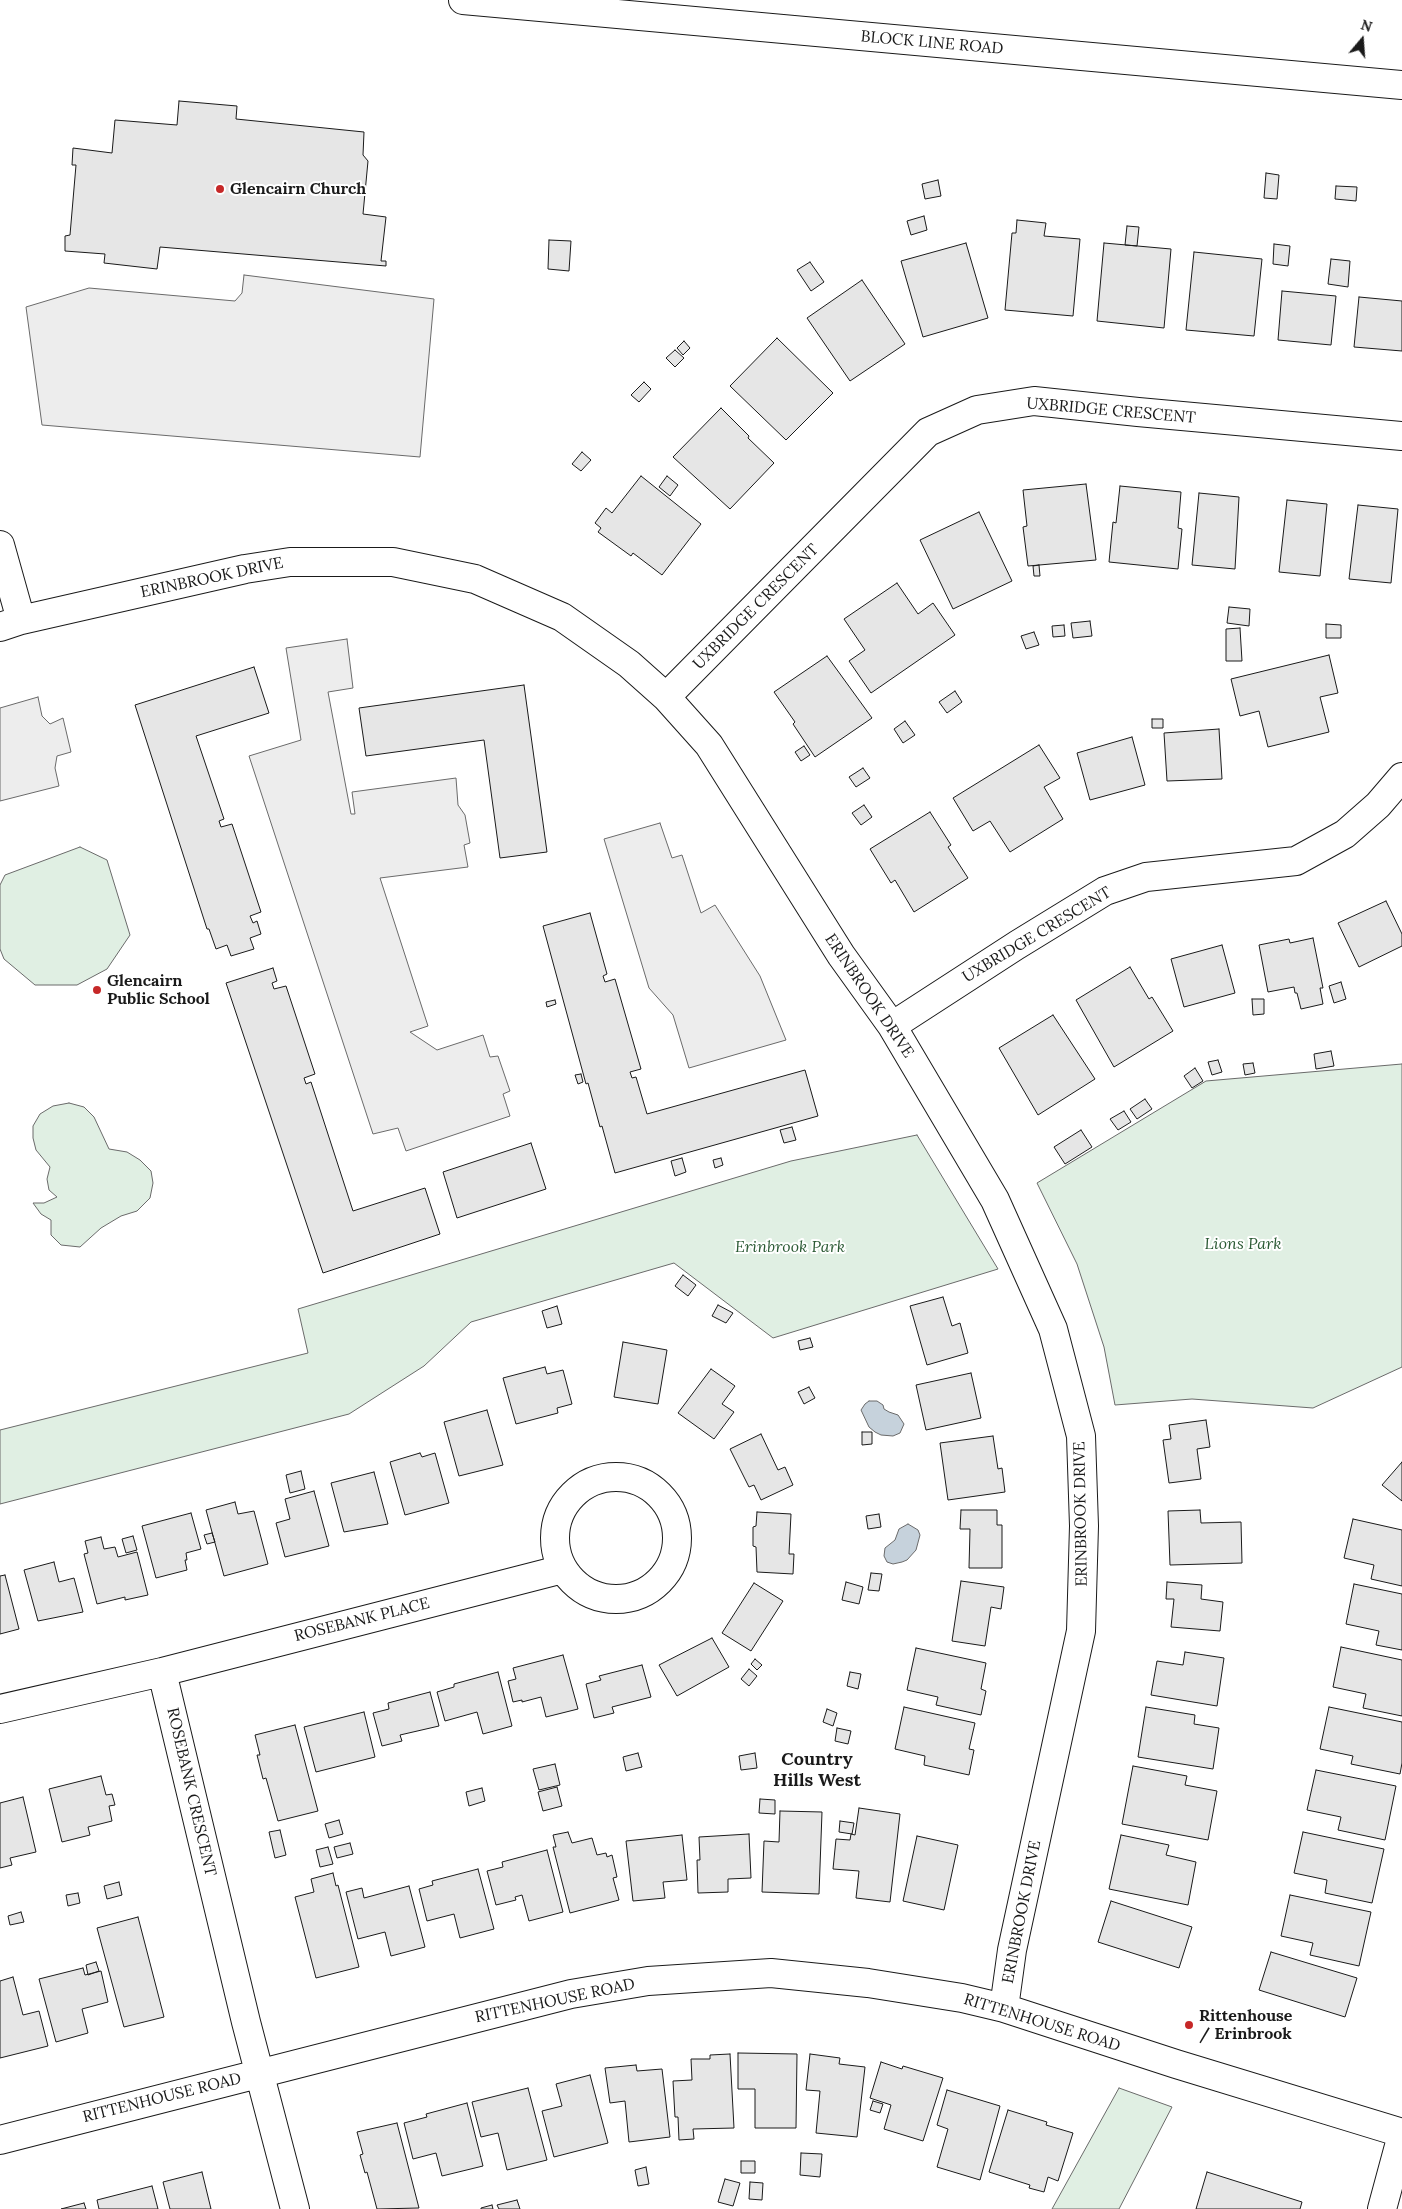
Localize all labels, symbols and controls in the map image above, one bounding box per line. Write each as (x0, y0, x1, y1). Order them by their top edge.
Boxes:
north arrow (1337, 15, 1387, 65)
text: N (1359, 15, 1375, 36)
street label: BLOCK LINE ROAD (860, 27, 1004, 59)
place label: Glencairn Church (230, 179, 366, 199)
marker: Glencairn Church (214, 183, 226, 195)
street label: UXBRIDGE CRESCENT (1026, 394, 1196, 428)
street label: UXBRIDGE CRESCENT (689, 540, 823, 674)
street label: ERINBROOK DRIVE (139, 553, 285, 603)
street label: UXBRIDGE CRESCENT (959, 883, 1115, 987)
street label: ERINBROOK DRIVE (820, 930, 918, 1062)
place label: Glencairn Public School (107, 971, 210, 1009)
marker: Glencairn Public School (91, 984, 103, 996)
park label: Lions Park (1204, 1234, 1282, 1254)
park label: Erinbrook Park (735, 1237, 845, 1257)
street label: ERINBROOK DRIVE (1070, 1441, 1092, 1587)
street label: ROSEBANK PLACE (292, 1594, 432, 1646)
street label: ROSEBANK CRESCENT (162, 1706, 220, 1878)
district label: Country Hills West (773, 1749, 861, 1792)
street label: ERINBROOK DRIVE (999, 1839, 1045, 1985)
street label: RITTENHOUSE ROAD (473, 1975, 637, 2027)
street label: RITTENHOUSE ROAD (961, 1990, 1123, 2056)
place label: Rittenhouse / Erinbrook (1199, 2006, 1292, 2044)
marker: Rittenhouse / Erinbrook (1183, 2019, 1195, 2031)
street label: RITTENHOUSE ROAD (81, 2069, 243, 2127)

